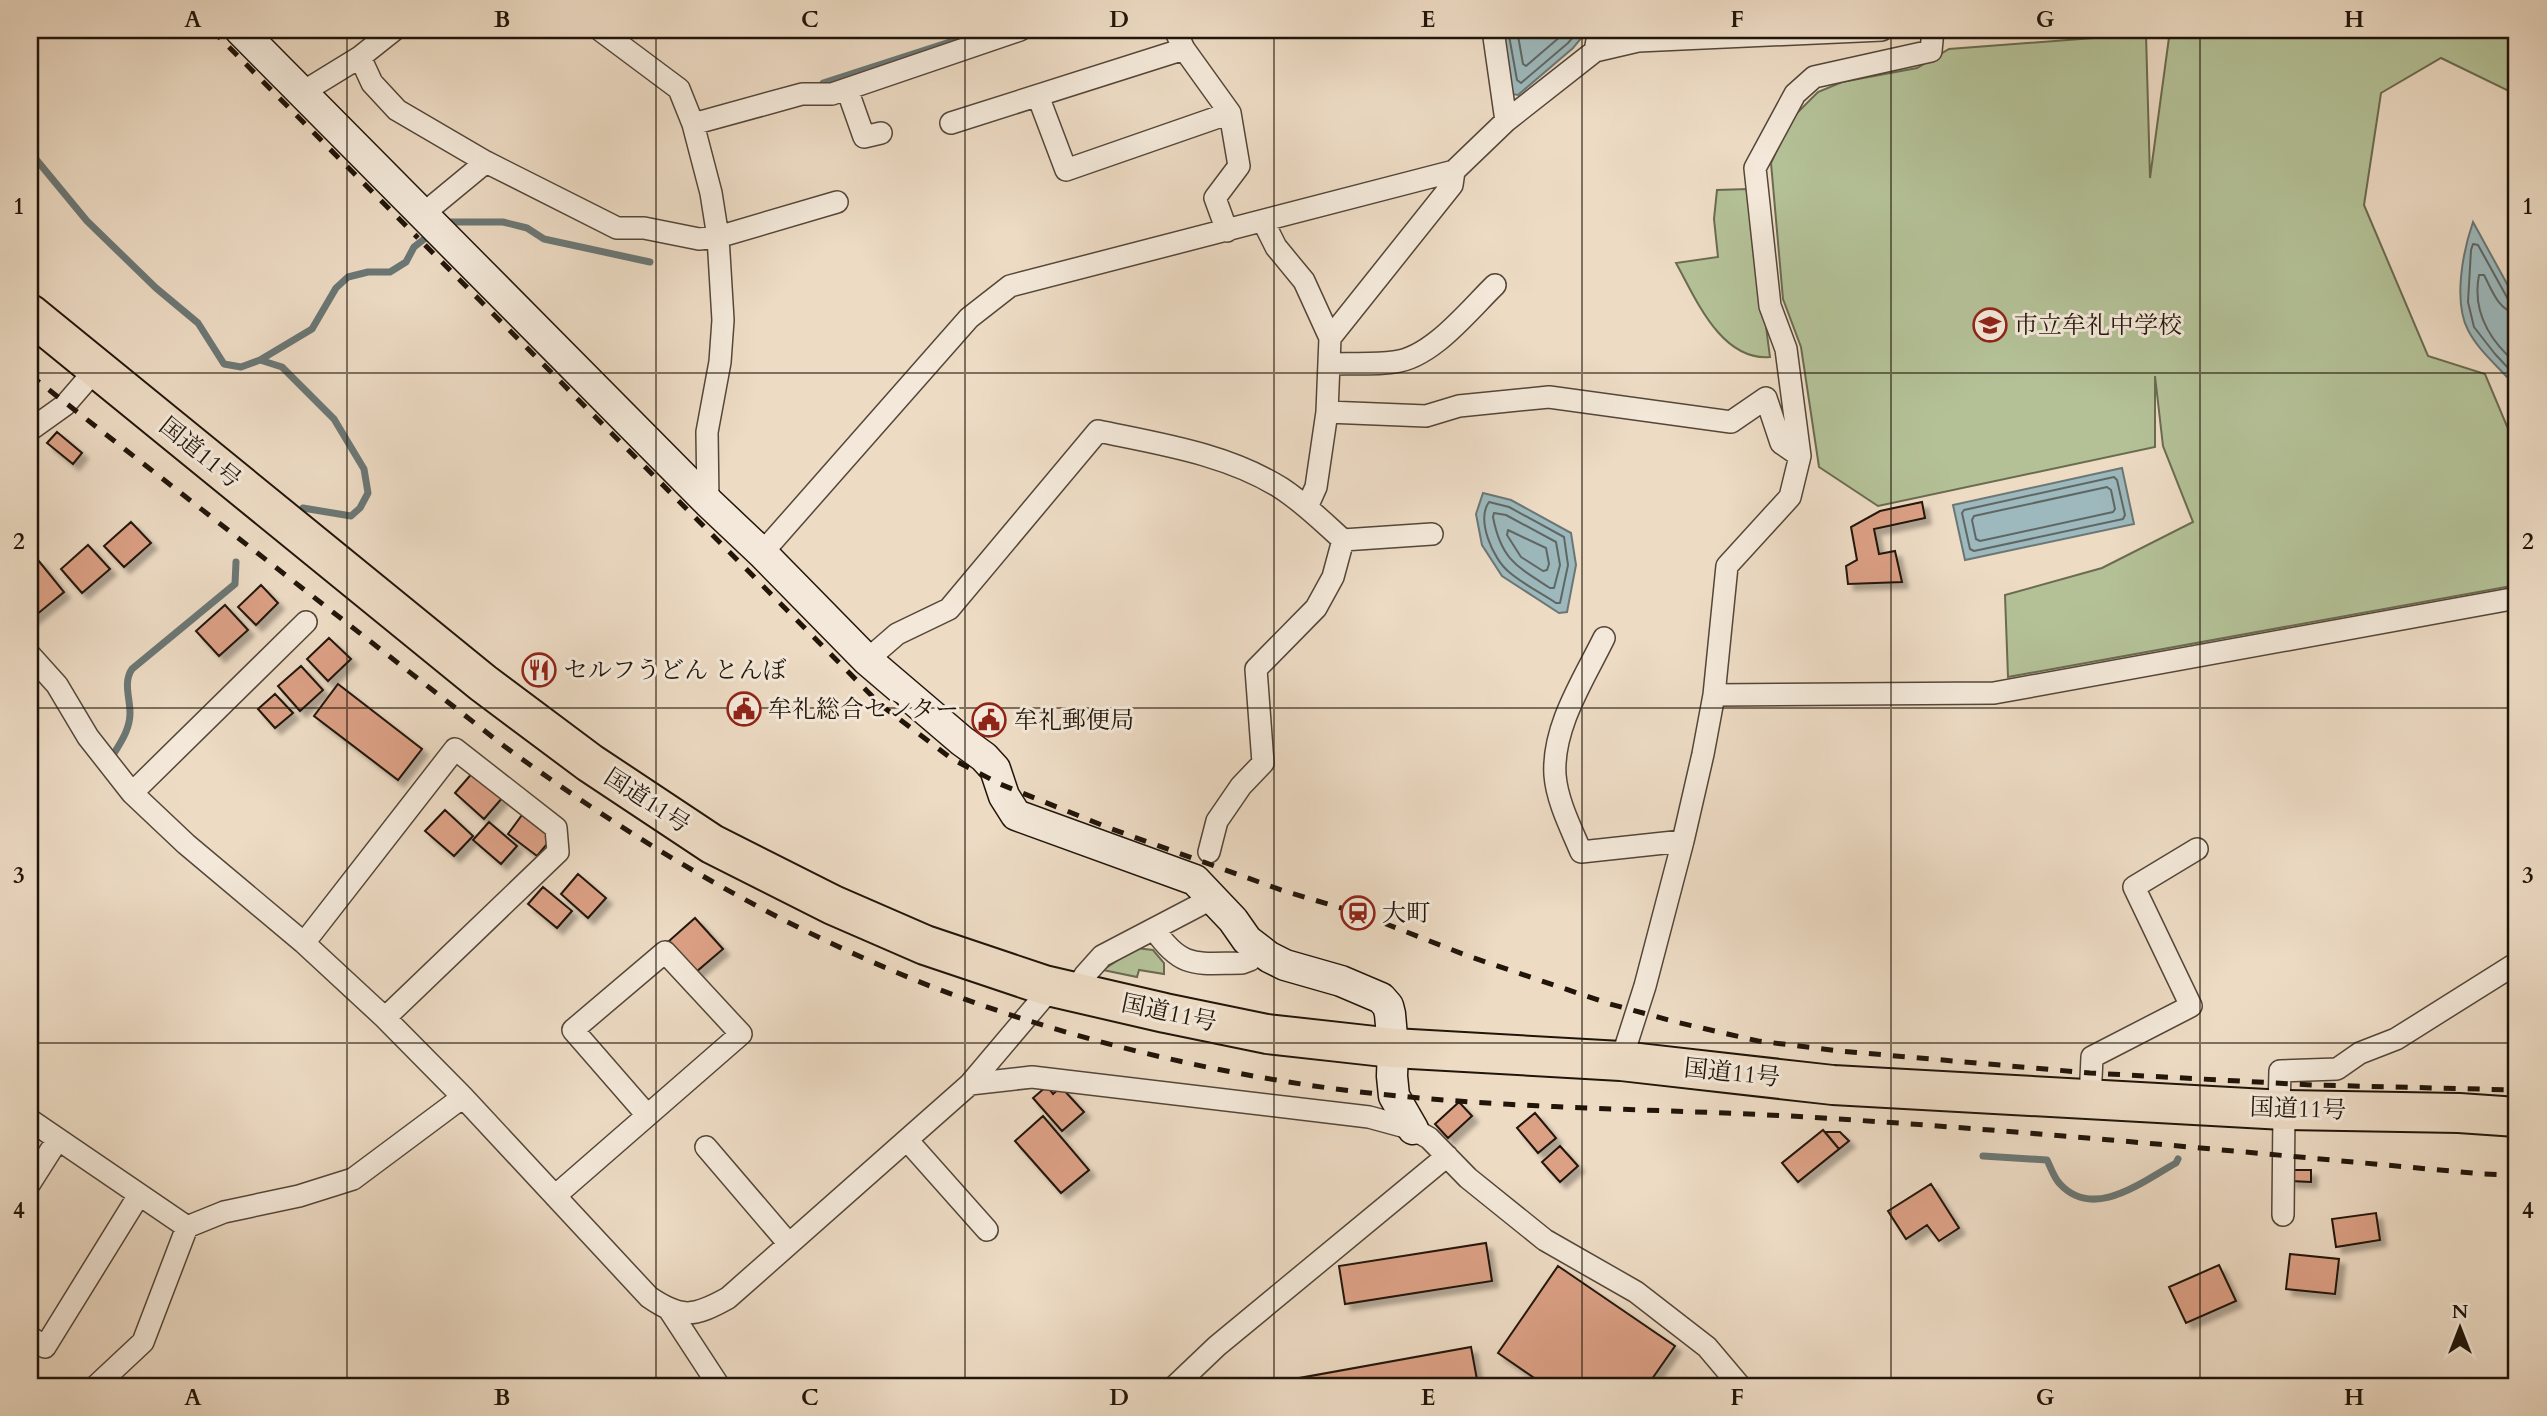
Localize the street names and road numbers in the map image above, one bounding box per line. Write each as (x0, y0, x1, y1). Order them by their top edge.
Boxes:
street label: 国道11号 (152, 410, 248, 496)
street label: 国道11号 (598, 761, 696, 841)
street label: 国道11号 (1118, 987, 1220, 1039)
street label: 国道11号 (1682, 1052, 1782, 1094)
street label: 国道11号 (2249, 1091, 2347, 1127)

